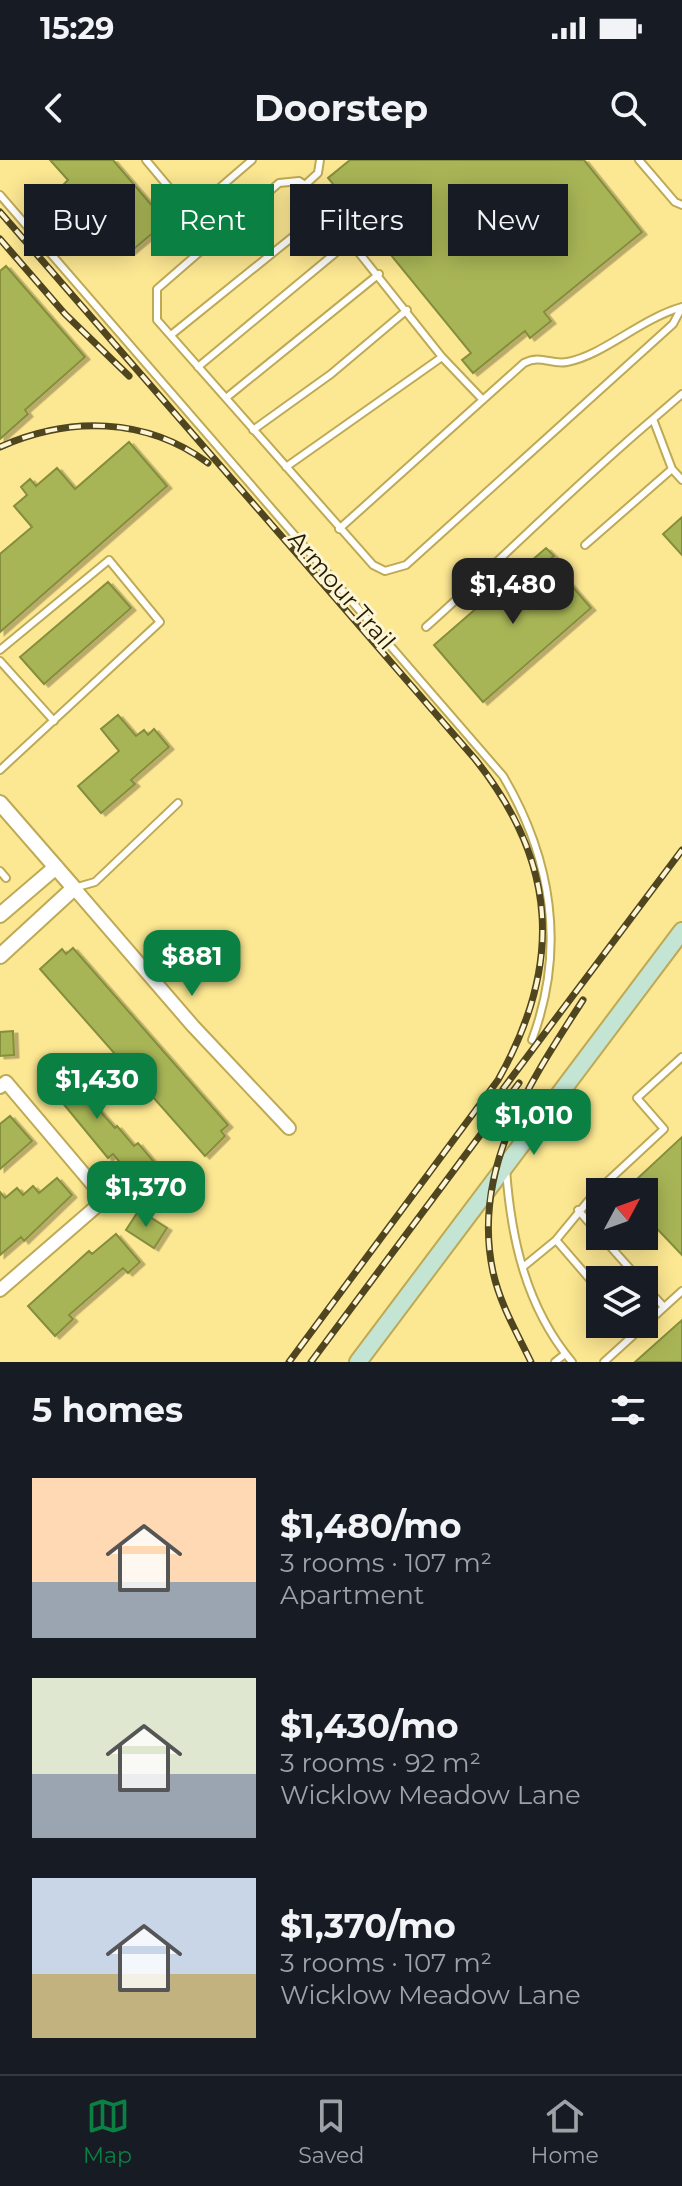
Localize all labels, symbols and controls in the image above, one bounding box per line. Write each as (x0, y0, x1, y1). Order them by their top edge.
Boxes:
text: 15:29 (40, 10, 114, 47)
icon: back (32, 86, 76, 130)
text: Doorstep (254, 86, 428, 130)
icon: search (606, 86, 650, 130)
chip: Buy (24, 184, 135, 256)
chip: Rent (151, 184, 274, 256)
chip: Filters (290, 184, 432, 256)
chip: New (448, 184, 568, 256)
street label: Armour Trail (282, 524, 402, 656)
pin: $1,480 (448, 558, 578, 626)
text: $1,480 (470, 568, 556, 600)
pin: $881 (145, 930, 239, 998)
text: $881 (161, 940, 223, 972)
pin: $1,430 (32, 1053, 162, 1121)
text: $1,430 (55, 1063, 139, 1095)
pin: $1,010 (469, 1089, 599, 1157)
text: $1,010 (495, 1099, 573, 1131)
pin: $1,370 (81, 1161, 211, 1229)
text: $1,370 (105, 1171, 187, 1203)
north arrow (586, 1178, 658, 1250)
map controls (586, 1178, 658, 1338)
button: layers (586, 1266, 658, 1338)
icon: filters (606, 1388, 650, 1432)
text: 5 homes (32, 1389, 183, 1431)
text: $1,480/mo (280, 1505, 461, 1547)
icon: home (96, 1510, 192, 1606)
text: 3 rooms · 107 m² (280, 1547, 492, 1579)
text: Apartment (280, 1579, 424, 1611)
text: $1,430/mo (280, 1705, 459, 1747)
icon: home (96, 1710, 192, 1806)
text: 3 rooms · 92 m² (280, 1747, 481, 1779)
text: Wicklow Meadow Lane (280, 1779, 581, 1811)
text: $1,370/mo (280, 1905, 456, 1947)
icon: home (96, 1910, 192, 2006)
text: 3 rooms · 107 m² (280, 1947, 492, 1979)
text: Wicklow Meadow Lane (280, 1979, 581, 2011)
tab: Map (83, 2094, 132, 2169)
tab: Saved (298, 2094, 364, 2169)
tab: Home (531, 2094, 599, 2169)

